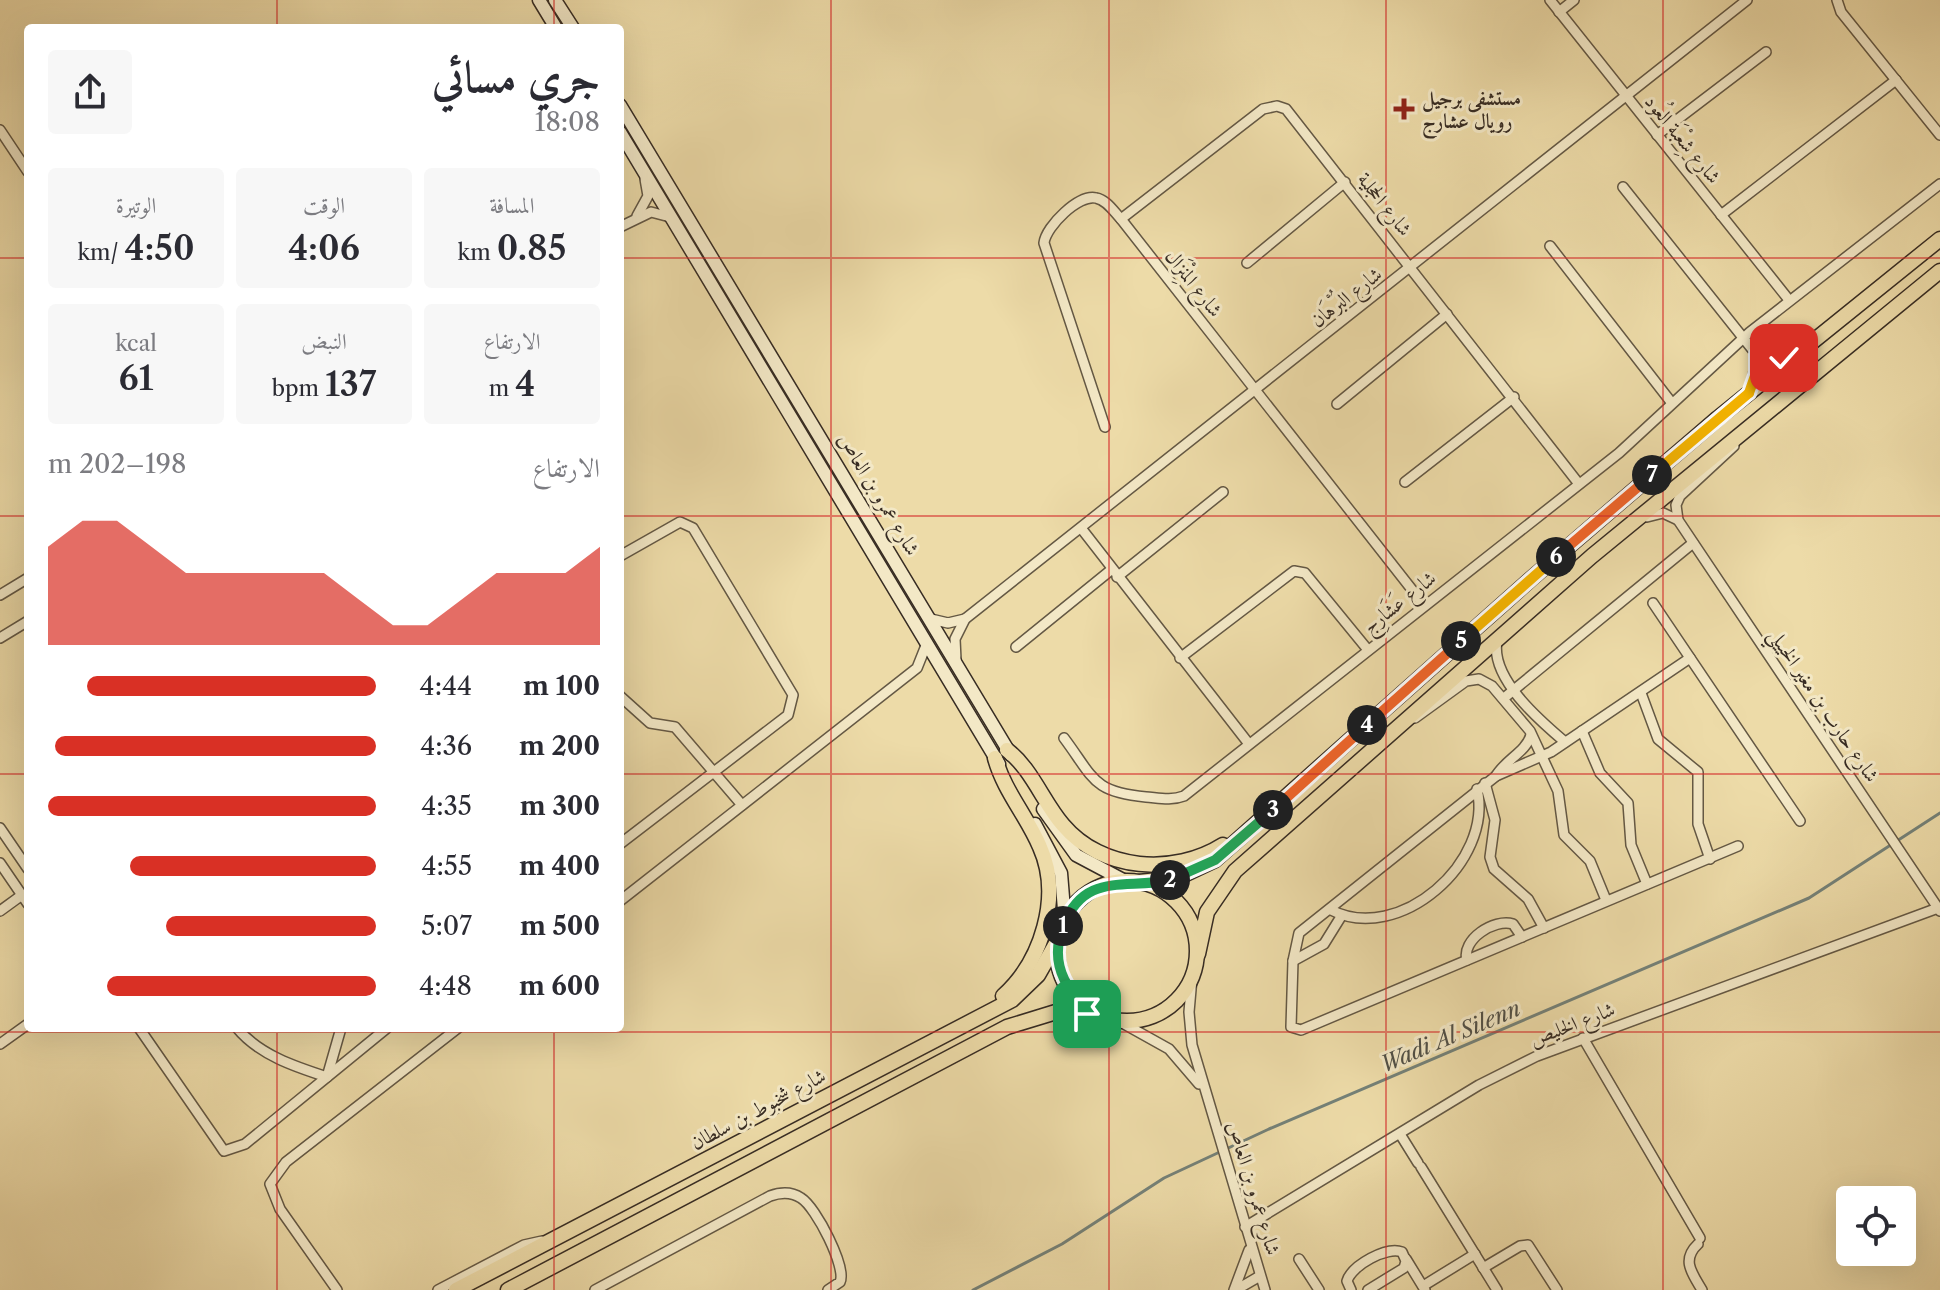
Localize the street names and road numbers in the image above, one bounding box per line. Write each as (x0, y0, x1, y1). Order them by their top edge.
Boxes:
street label: شارع شِعْبَة العُود (1635, 87, 1729, 192)
street label: شارع الحجلية (1348, 167, 1417, 244)
street label: شارع المِنْزَال (1156, 243, 1230, 325)
street label: شارع البُرْهَان (1303, 259, 1390, 337)
street label: شارع عمرو بن العاص (828, 428, 925, 563)
street label: شارع عَشَارِج (1356, 564, 1444, 643)
street label: شارع حارب بن مغير الخييلي (1757, 624, 1884, 791)
street label: شارع الخليص (1526, 997, 1620, 1057)
street label: شارع شخبوط بن سلطان (686, 1063, 832, 1160)
street label: شارع عمرو بن العاص (1217, 1118, 1286, 1260)

